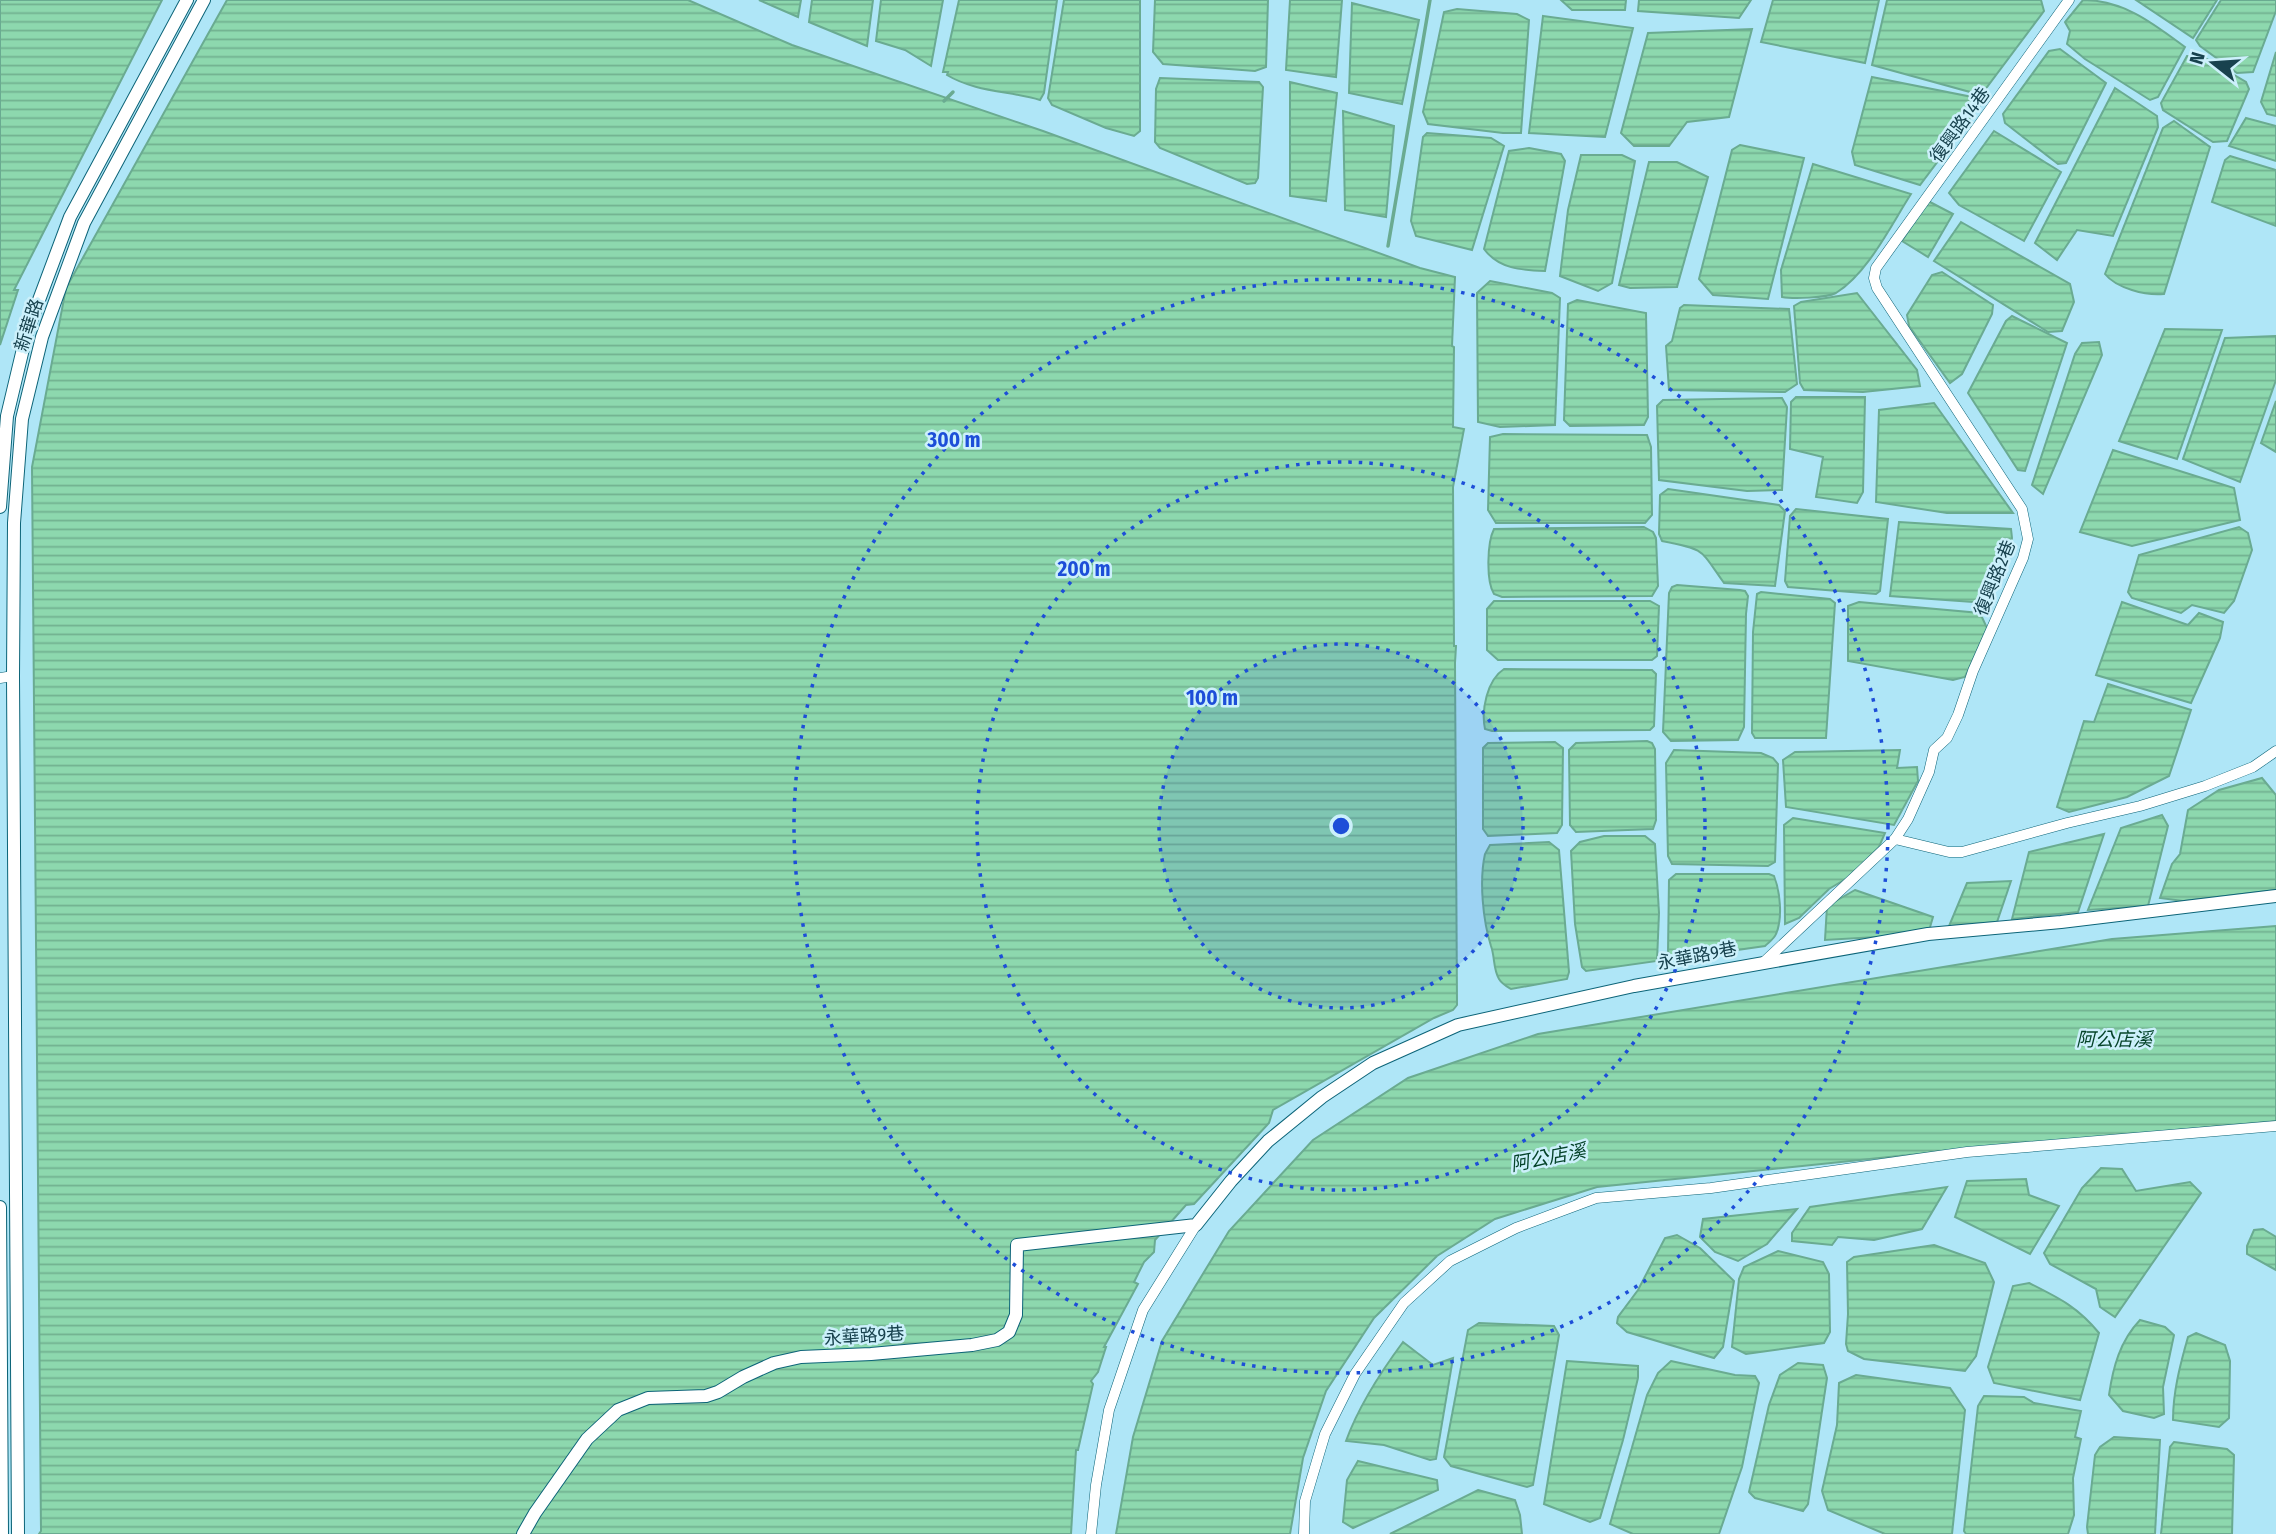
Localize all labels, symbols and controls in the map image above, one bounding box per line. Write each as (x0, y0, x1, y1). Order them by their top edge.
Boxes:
north arrow (2178, 28, 2248, 98)
text: N (2185, 49, 2210, 67)
street label: 復興路14巷 (1925, 83, 1995, 167)
street label: 新華路 (10, 296, 48, 354)
text: 300 m (926, 427, 981, 453)
street label: 復興路2巷 (1970, 537, 2020, 619)
text: 200 m (1056, 556, 1111, 582)
text: 100 m (1186, 685, 1238, 711)
centre of rings (1329, 814, 1353, 838)
street label: 永華路9巷 (1655, 937, 1739, 975)
water label: 阿公店溪 (2076, 1028, 2155, 1051)
water label: 阿公店溪 (1509, 1138, 1591, 1176)
street label: 永華路9巷 (823, 1322, 905, 1350)

